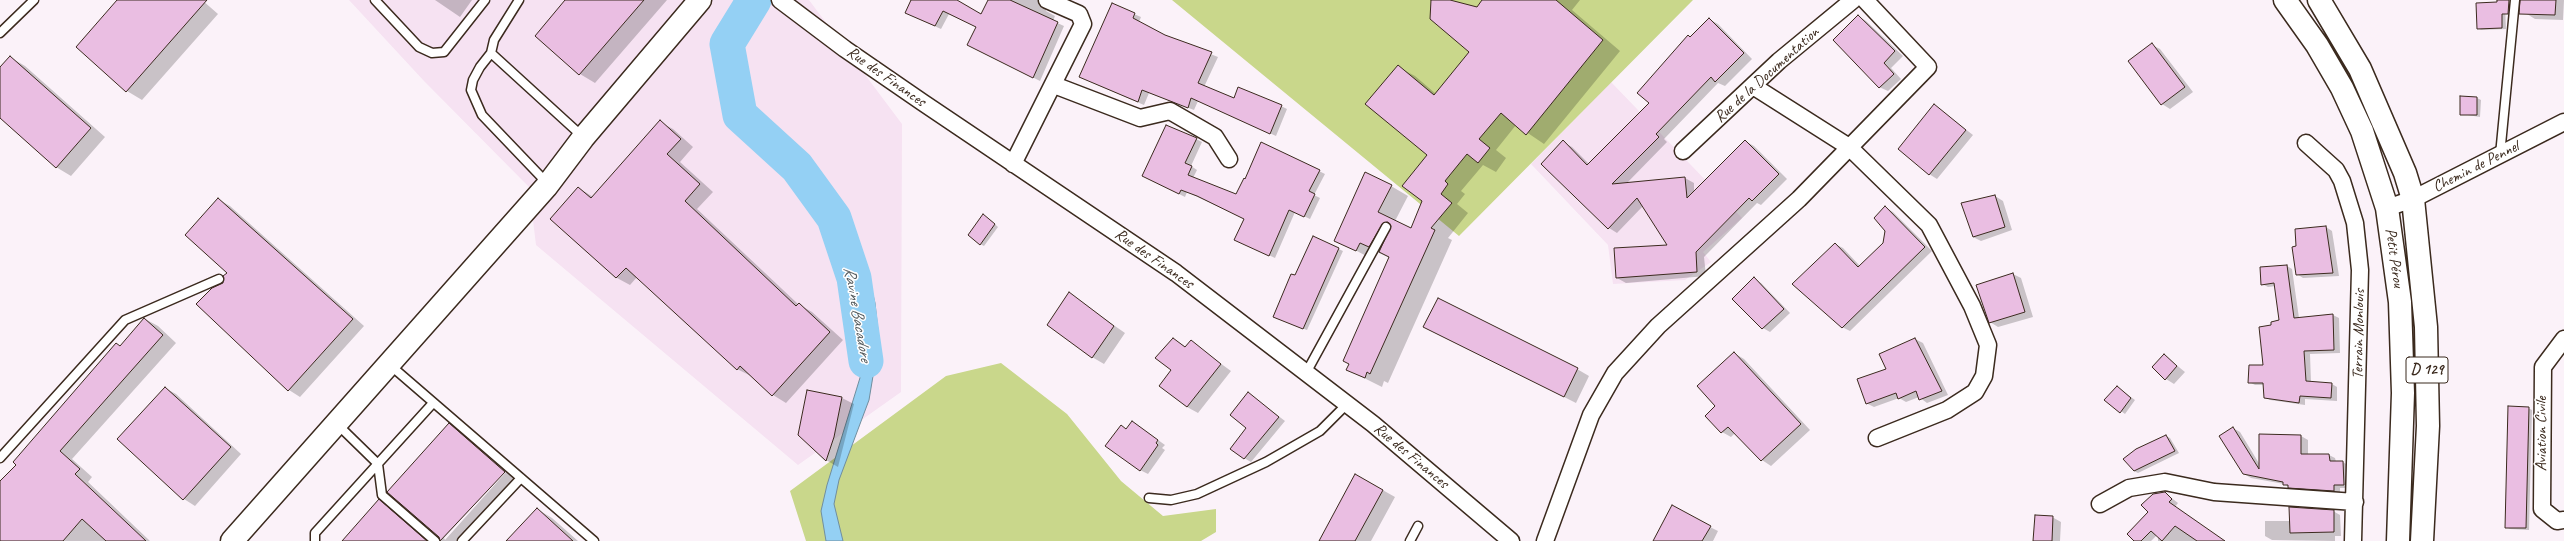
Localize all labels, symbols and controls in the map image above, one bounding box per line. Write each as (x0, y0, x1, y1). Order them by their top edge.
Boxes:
street label: Rue de la Documentation (1711, 23, 1823, 127)
street label: Rue des Finances (843, 43, 929, 111)
street label: Chemin de Pennel (2430, 137, 2522, 197)
street label: Rue des Finances (1111, 225, 1197, 293)
street label: Petit Pérou (2380, 227, 2408, 289)
water label: Ravine Bacadore (839, 265, 875, 363)
street label: Terrain Monlouis (2349, 289, 2369, 379)
road number: D 129 (2406, 357, 2448, 383)
street label: Aviation Civile (2532, 397, 2552, 471)
street label: Rue des Finances (1370, 419, 1452, 493)

